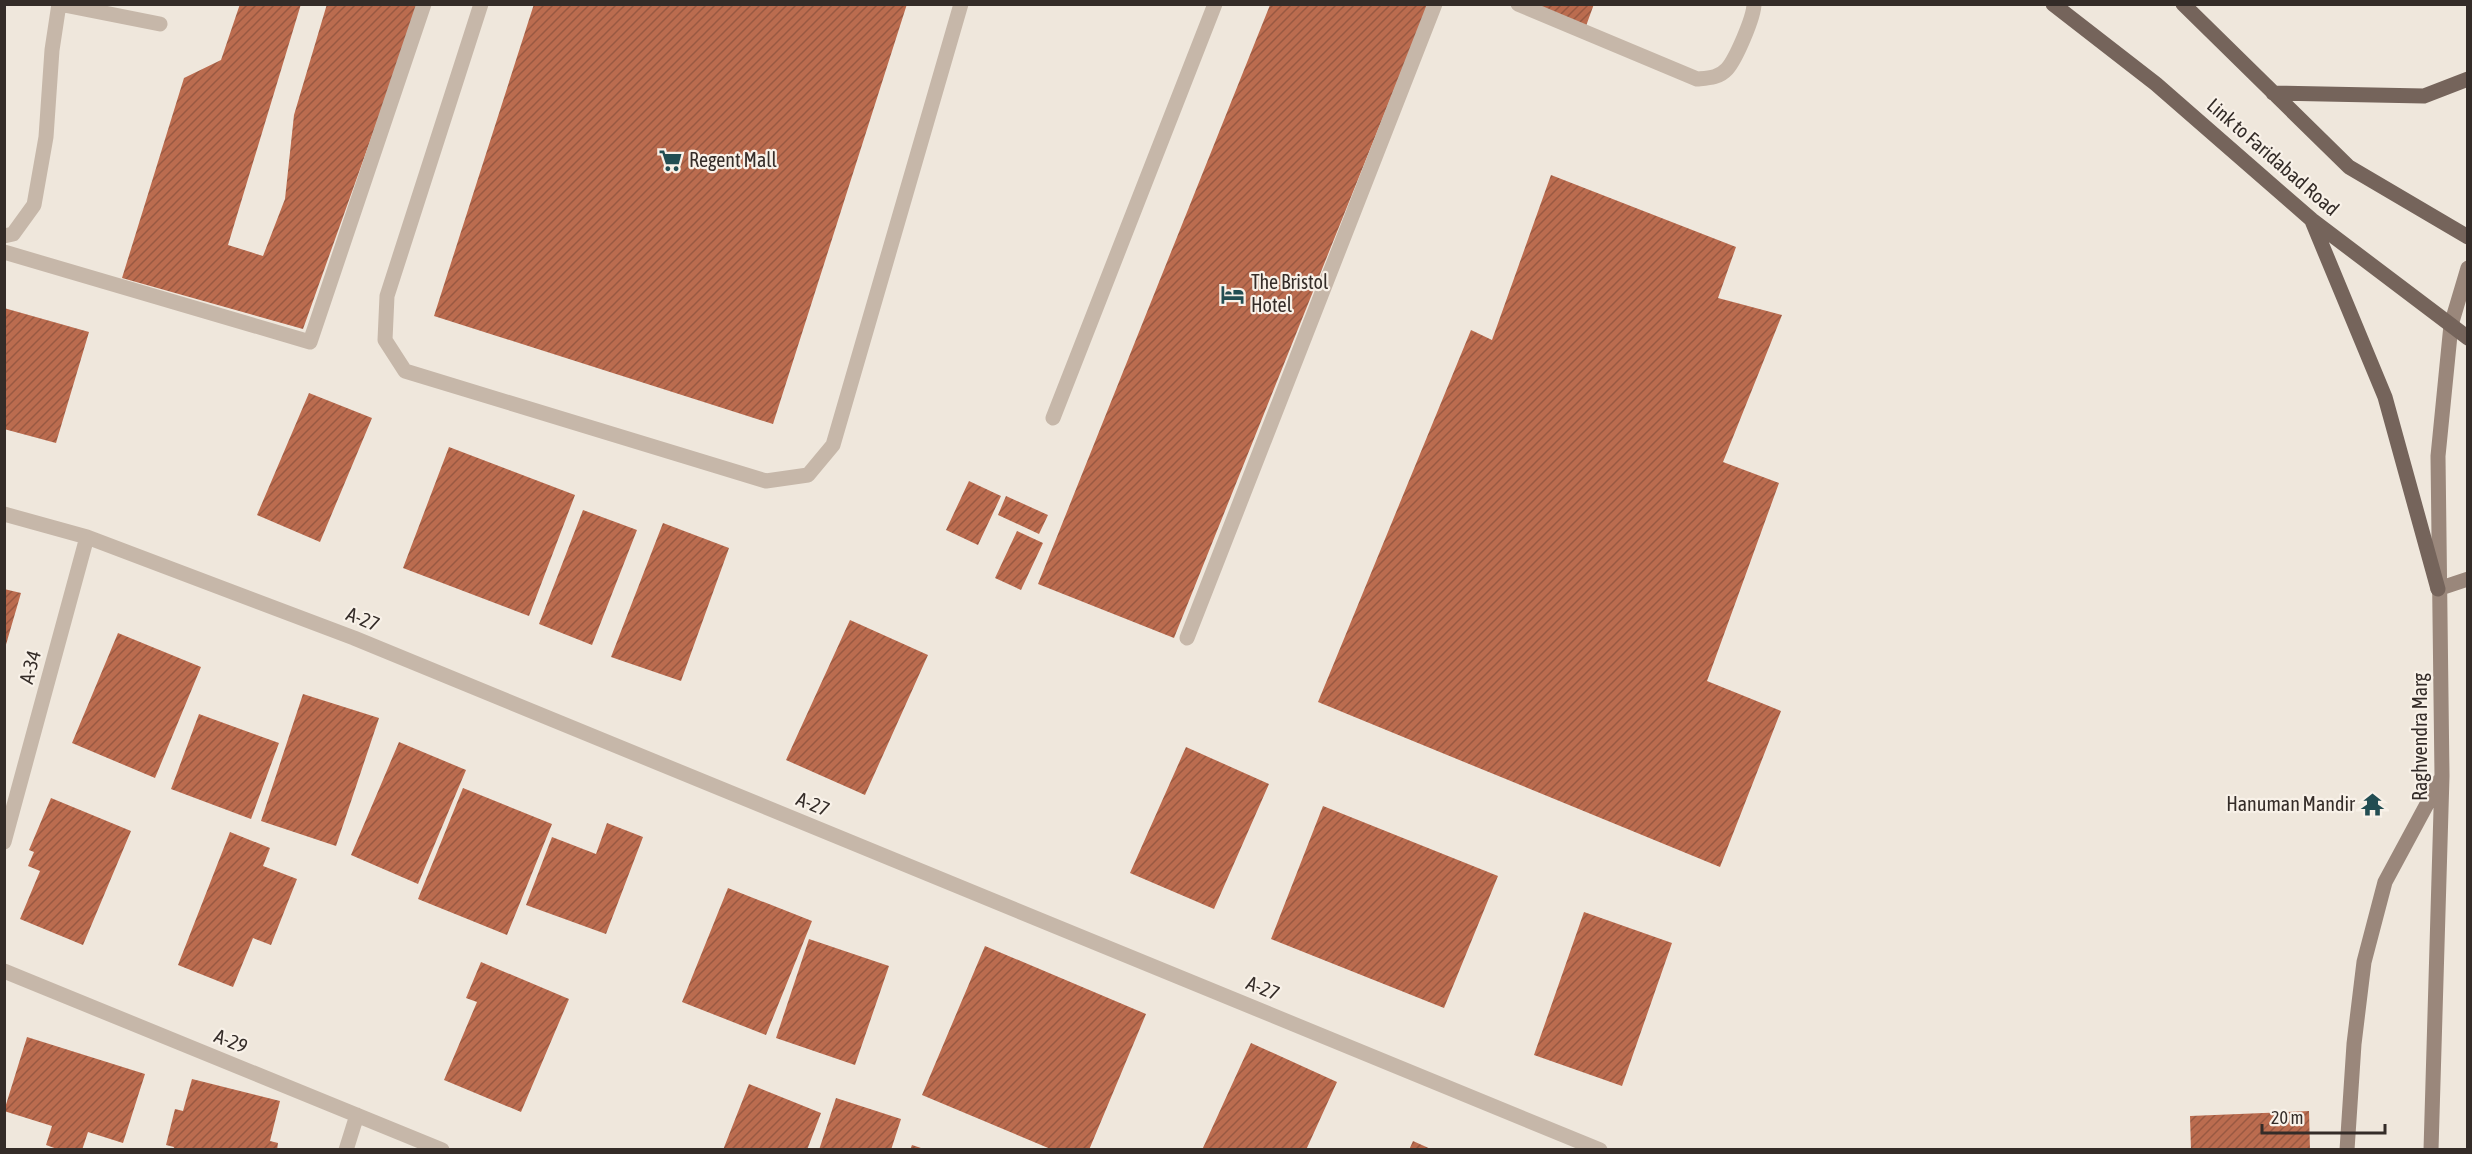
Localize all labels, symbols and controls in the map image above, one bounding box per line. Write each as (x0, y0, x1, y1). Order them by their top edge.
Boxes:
street label: Link to Faridabad Road (2203, 93, 2344, 220)
supermarket icon: Regent Mall (658, 147, 684, 173)
place label: Regent Mall (689, 148, 778, 171)
place label: The Bristol Hotel (1251, 270, 1329, 316)
hotel icon: The Bristol Hotel (1220, 281, 1246, 307)
street label: A-27 (343, 602, 383, 635)
street label: A-34 (14, 648, 45, 686)
street label: Raghvendra Marg (2408, 673, 2431, 801)
street label: A-27 (793, 787, 833, 820)
temple icon: Hanuman Mandir (2360, 791, 2386, 817)
place label: Hanuman Mandir (2226, 792, 2356, 815)
street label: A-27 (1243, 971, 1283, 1004)
street label: A-29 (211, 1024, 251, 1057)
scale bar (2262, 1097, 2385, 1135)
text: 20 m (2271, 1107, 2303, 1128)

